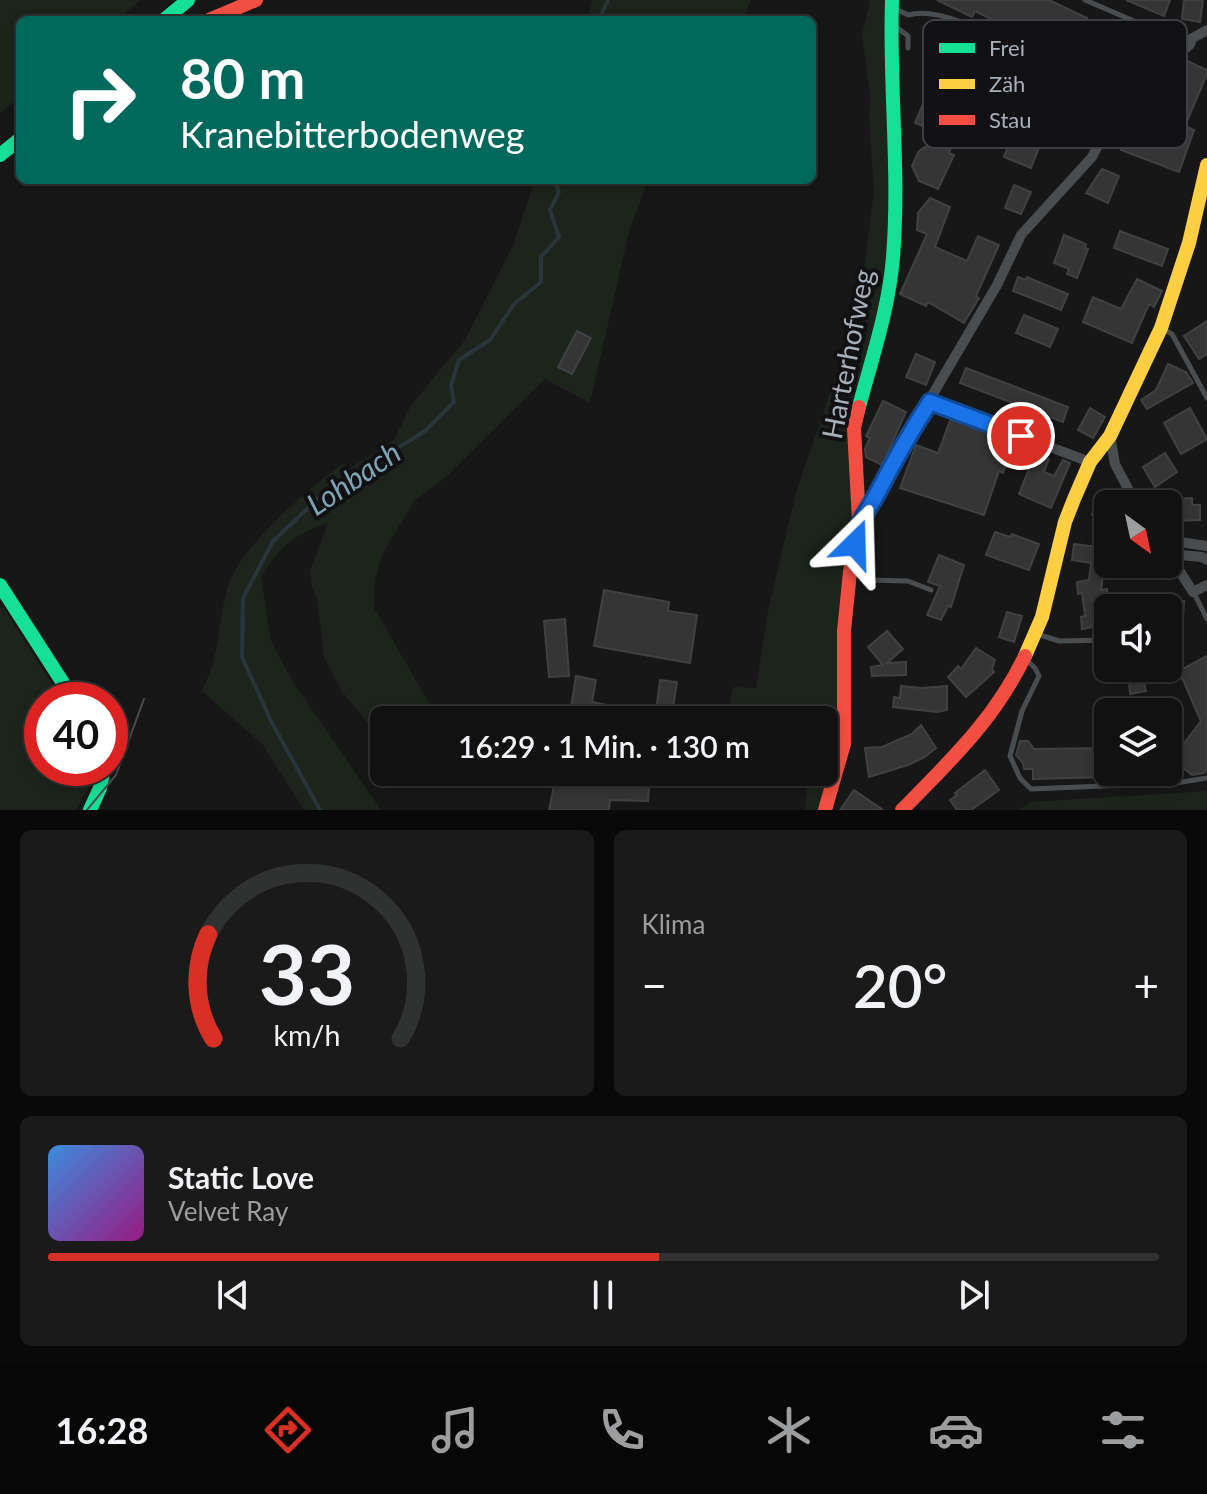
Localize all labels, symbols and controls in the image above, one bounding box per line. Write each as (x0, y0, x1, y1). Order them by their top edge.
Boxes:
legend (923, 20, 1187, 148)
text: Frei (989, 34, 1025, 61)
text: 80 m (180, 44, 305, 111)
icon: right (48, 48, 152, 152)
text: Zäh (989, 70, 1025, 97)
text: Stau (989, 106, 1032, 133)
text: Kranebitterbodenweg (180, 112, 525, 156)
street label: Harterhofweg (814, 266, 880, 442)
pin (987, 402, 1055, 470)
icon: arrive (999, 414, 1043, 458)
water label: Lohbach (299, 433, 407, 522)
north arrow (1094, 490, 1182, 578)
map controls (1094, 490, 1182, 786)
position arrow (813, 502, 897, 586)
button: sound (1094, 594, 1182, 682)
speed limit sign: 40 (24, 682, 128, 786)
button: layers (1094, 698, 1182, 786)
text: 16:29 · 1 Min. · 130 m (458, 728, 750, 764)
text: Klima (642, 908, 705, 940)
text: 33 (259, 923, 355, 1023)
text: 20° (853, 949, 948, 1021)
text: − (642, 959, 667, 1011)
text: + (1133, 959, 1159, 1011)
text: km/h (273, 1018, 340, 1052)
text: Static Love (168, 1159, 314, 1195)
text: Velvet Ray (168, 1195, 288, 1227)
icon: previous (211, 1273, 255, 1317)
icon: pause (581, 1273, 625, 1317)
icon: next (952, 1273, 996, 1317)
icon: directions (260, 1402, 316, 1458)
icon: music (427, 1402, 483, 1458)
icon: phone (594, 1402, 650, 1458)
icon: climate (761, 1402, 817, 1458)
icon: car (928, 1402, 984, 1458)
icon: filters (1095, 1402, 1151, 1458)
text: 16:28 (56, 1408, 148, 1452)

